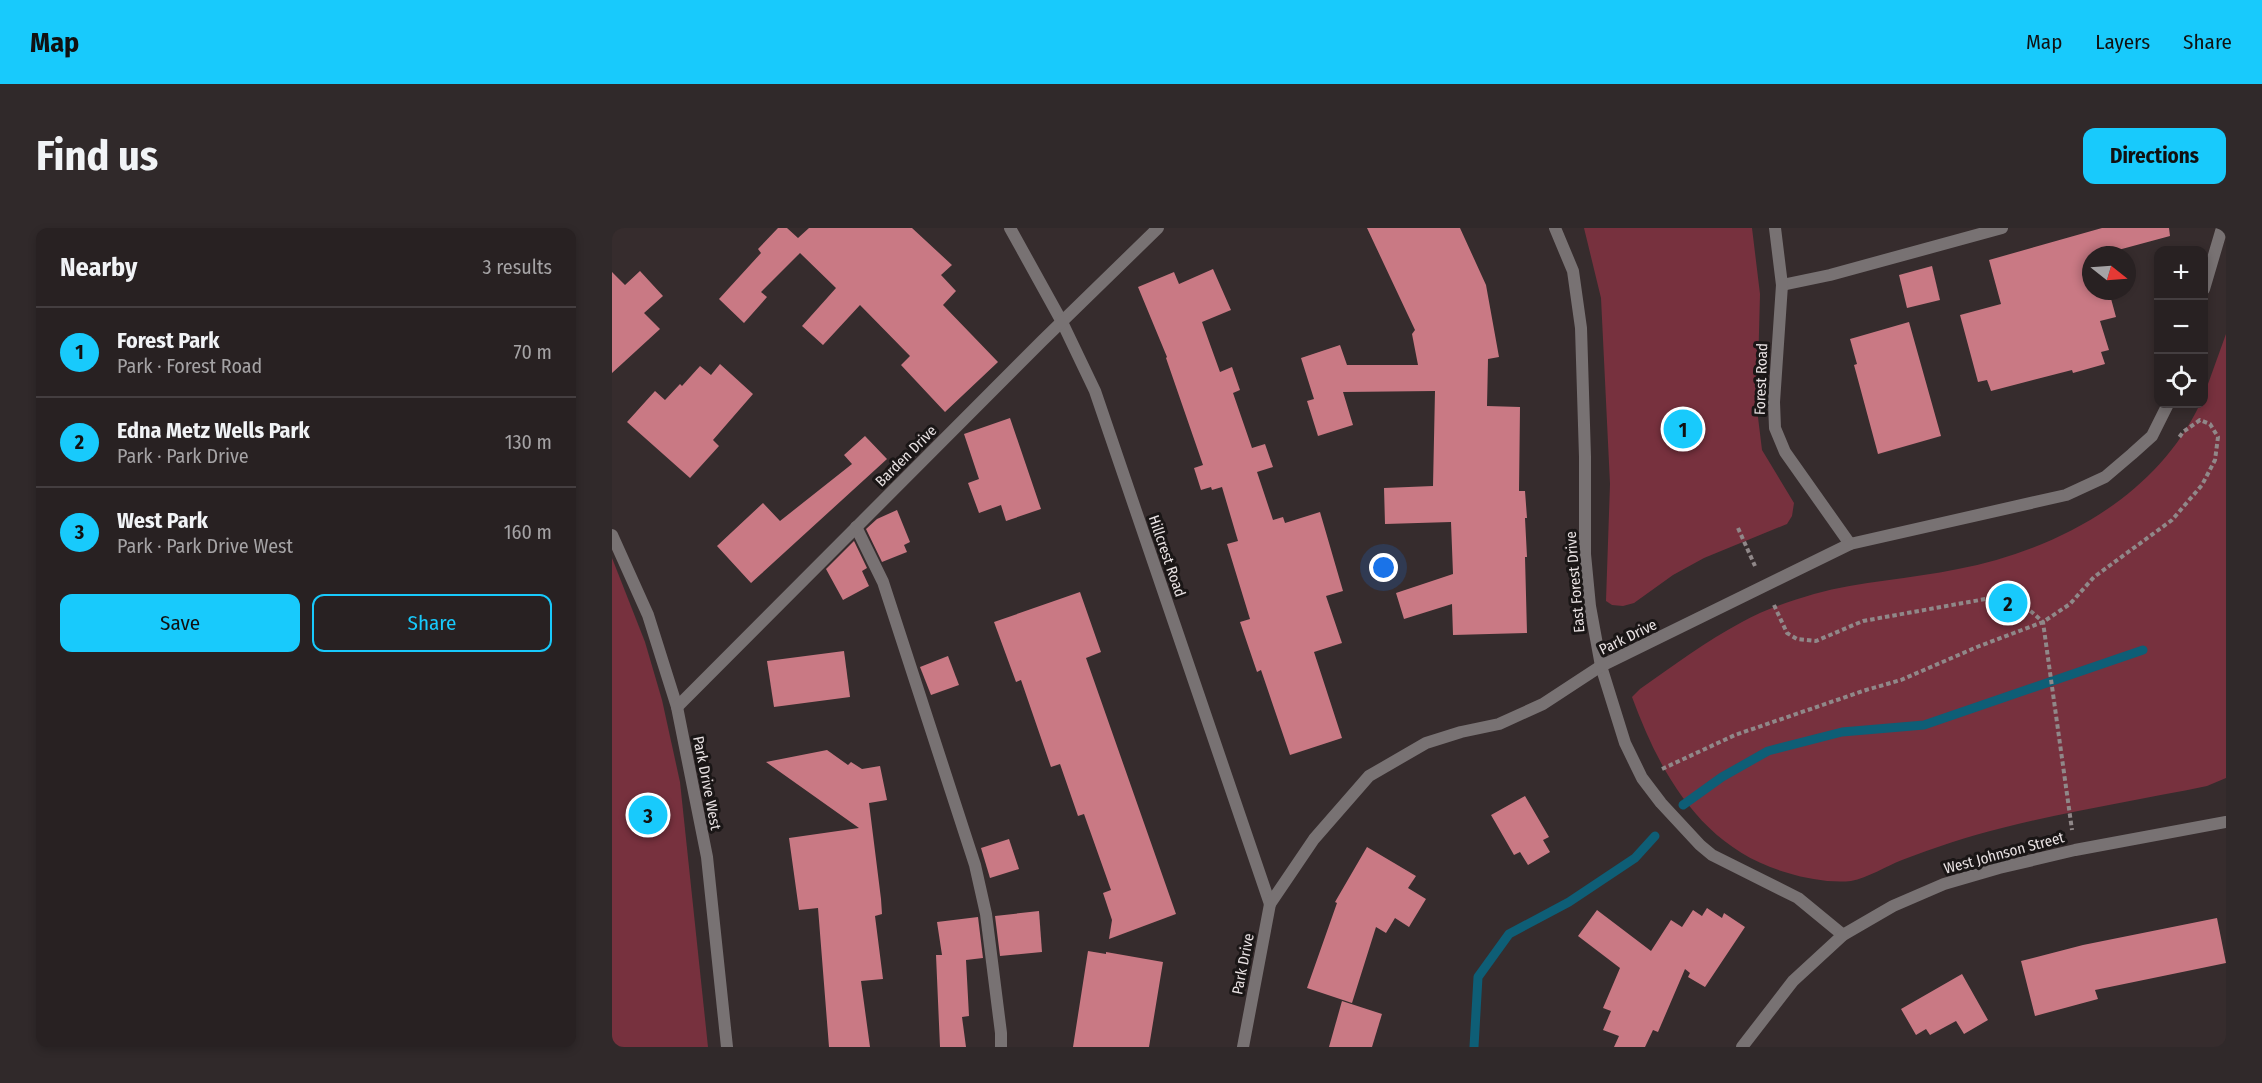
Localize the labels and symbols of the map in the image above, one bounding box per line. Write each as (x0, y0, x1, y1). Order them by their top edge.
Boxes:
north arrow (2082, 246, 2136, 300)
street label: Forest Road (1751, 343, 1771, 415)
pin: 1 (1664, 406, 1702, 452)
street label: Barden Drive (872, 422, 940, 490)
street label: Hillcrest Road (1145, 513, 1189, 599)
street label: East Forest Drive (1562, 531, 1588, 633)
your location (1369, 553, 1398, 582)
pin: 2 (1988, 580, 2028, 626)
street label: Park Drive (1596, 615, 1660, 659)
street label: Park Drive West (689, 735, 725, 832)
pin: 3 (628, 792, 668, 838)
street label: West Johnson Street (1942, 828, 2066, 878)
street label: Park Drive (1228, 932, 1258, 996)

